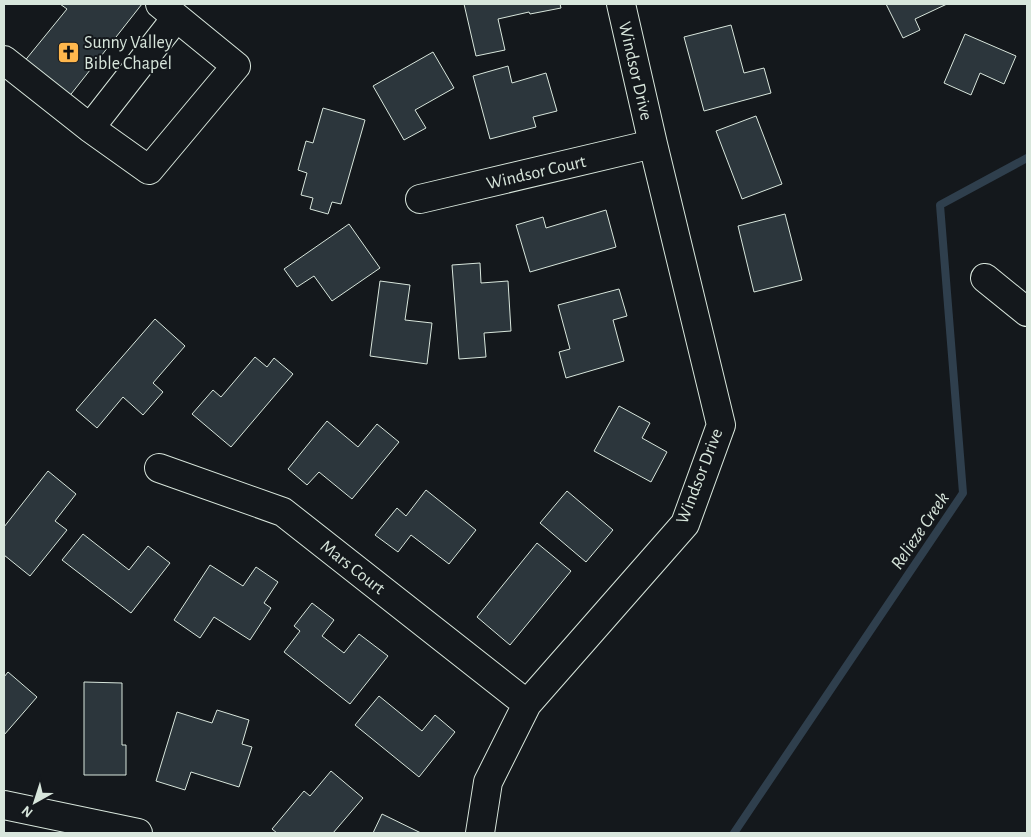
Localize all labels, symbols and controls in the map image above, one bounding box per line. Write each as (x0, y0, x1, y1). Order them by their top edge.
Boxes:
street label: Windsor Drive (615, 20, 655, 122)
place label: Sunny Valley Bible Chapel (84, 34, 173, 73)
church icon: Sunny Valley Bible Chapel (56, 40, 80, 64)
street label: Windsor Court (485, 153, 588, 193)
street label: Windsor Drive (674, 426, 726, 527)
water label: Relieze Creek (888, 489, 953, 573)
street label: Mars Court (317, 537, 388, 598)
north arrow (10, 777, 60, 827)
text: N (19, 803, 36, 820)

